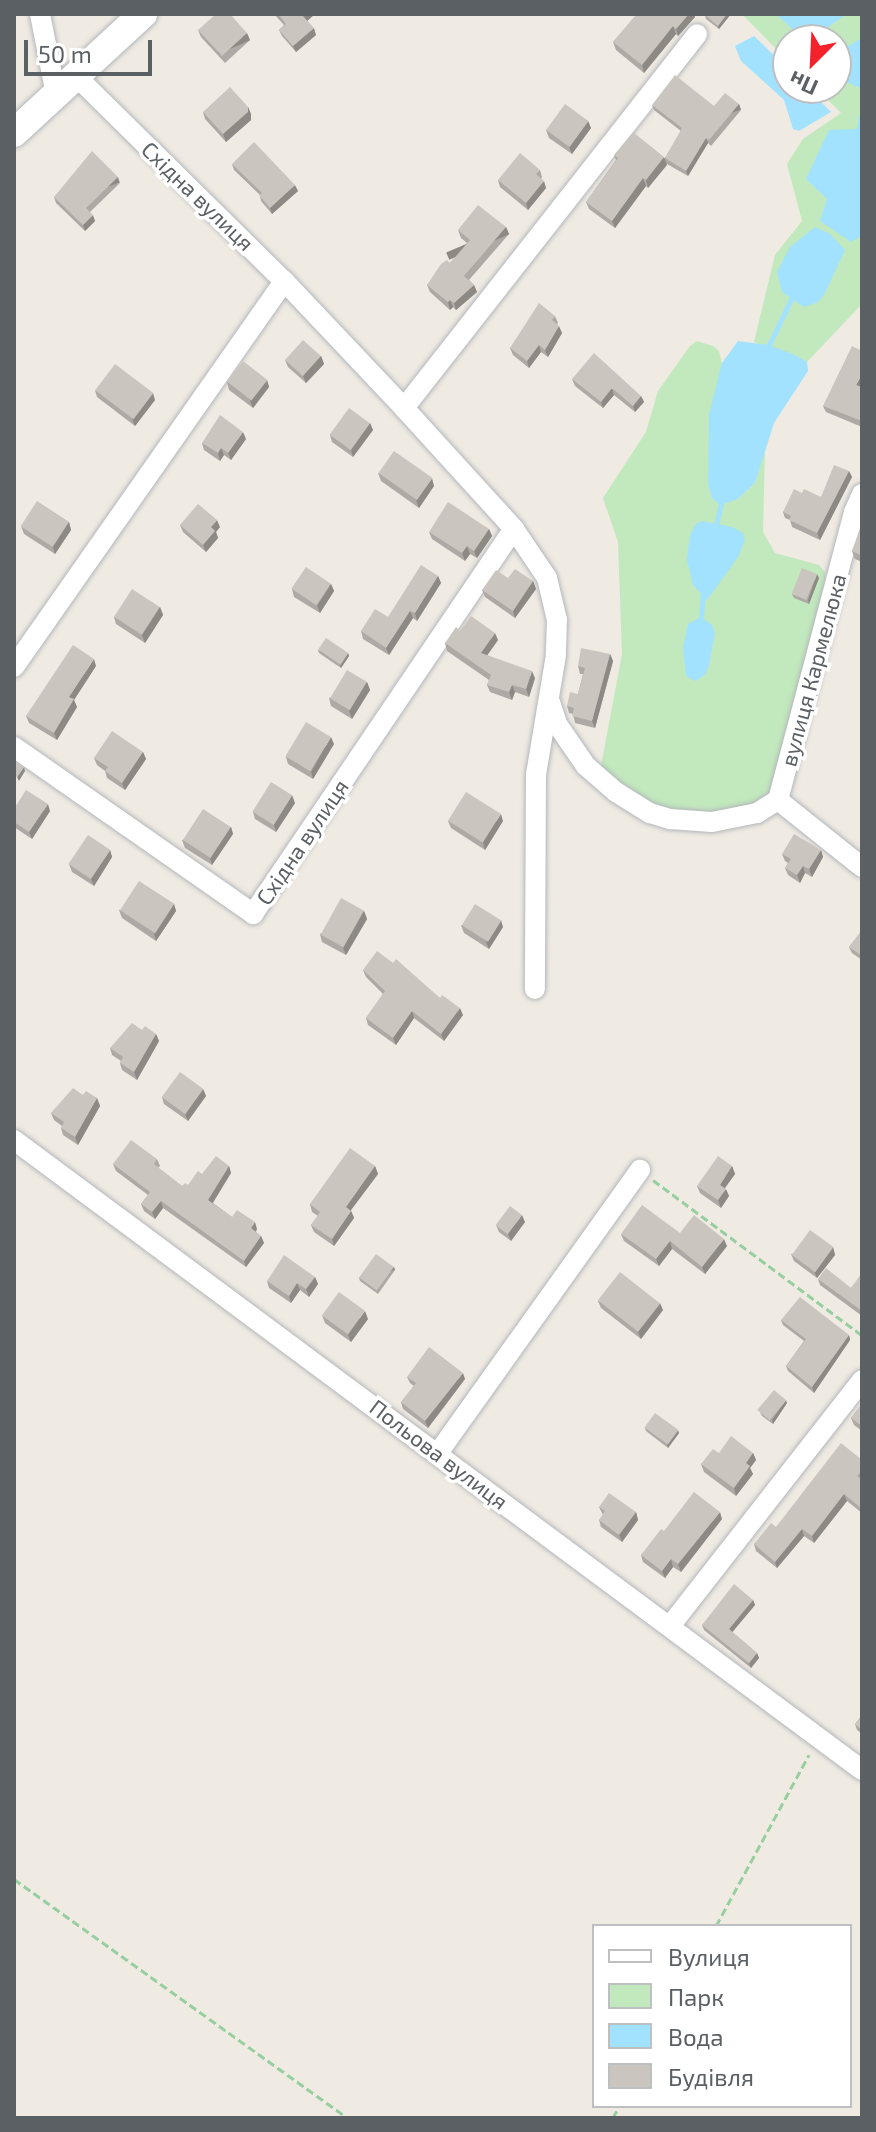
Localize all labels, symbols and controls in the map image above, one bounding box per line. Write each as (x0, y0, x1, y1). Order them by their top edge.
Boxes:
scale bar (28, 24, 156, 74)
north arrow (772, 24, 852, 104)
text: 50 m (38, 39, 92, 68)
text: Пн (785, 66, 821, 102)
street label: Східна вулиця (136, 136, 260, 256)
street label: вулиця Кармелюка (775, 571, 851, 769)
street label: Східна вулиця (250, 774, 354, 910)
street label: Польова вулиця (365, 1394, 513, 1514)
legend (592, 1924, 852, 2108)
text: Вулиця (668, 1942, 750, 1971)
text: Парк (668, 1982, 724, 2011)
text: Вода (668, 2022, 724, 2051)
text: Будівля (668, 2062, 754, 2091)

